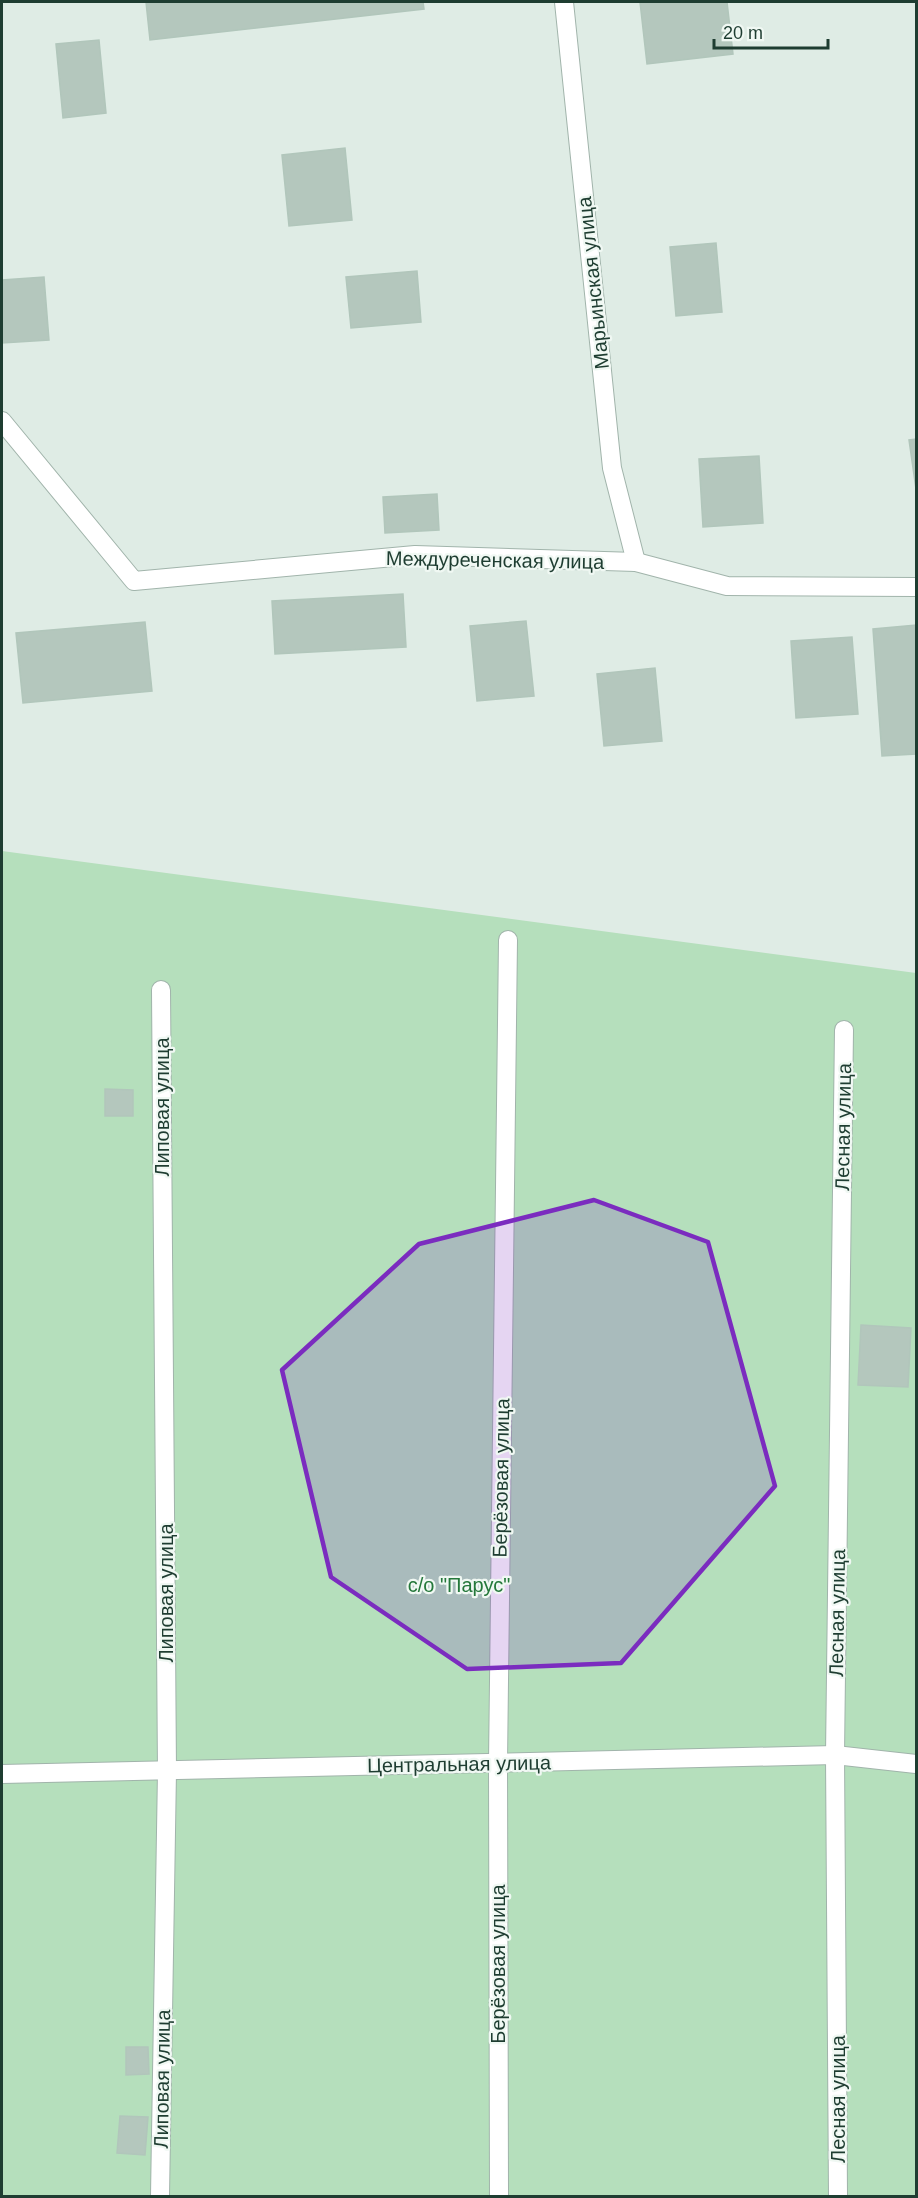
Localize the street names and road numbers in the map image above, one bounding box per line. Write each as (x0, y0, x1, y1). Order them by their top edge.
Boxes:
street label: Марьинская улица (573, 195, 613, 370)
street label: Междуреченская улица (386, 547, 605, 573)
street label: Липовая улица (151, 1037, 173, 1177)
street label: Лесная улица (831, 1062, 855, 1191)
street label: Берёзовая улица (489, 1397, 513, 1558)
street label: Липовая улица (155, 1523, 177, 1663)
street label: Лесная улица (825, 1548, 849, 1677)
street label: Центральная улица (367, 1751, 552, 1777)
street label: Берёзовая улица (487, 1883, 509, 2044)
street label: Липовая улица (150, 2008, 174, 2149)
street label: Лесная улица (827, 2034, 849, 2163)

